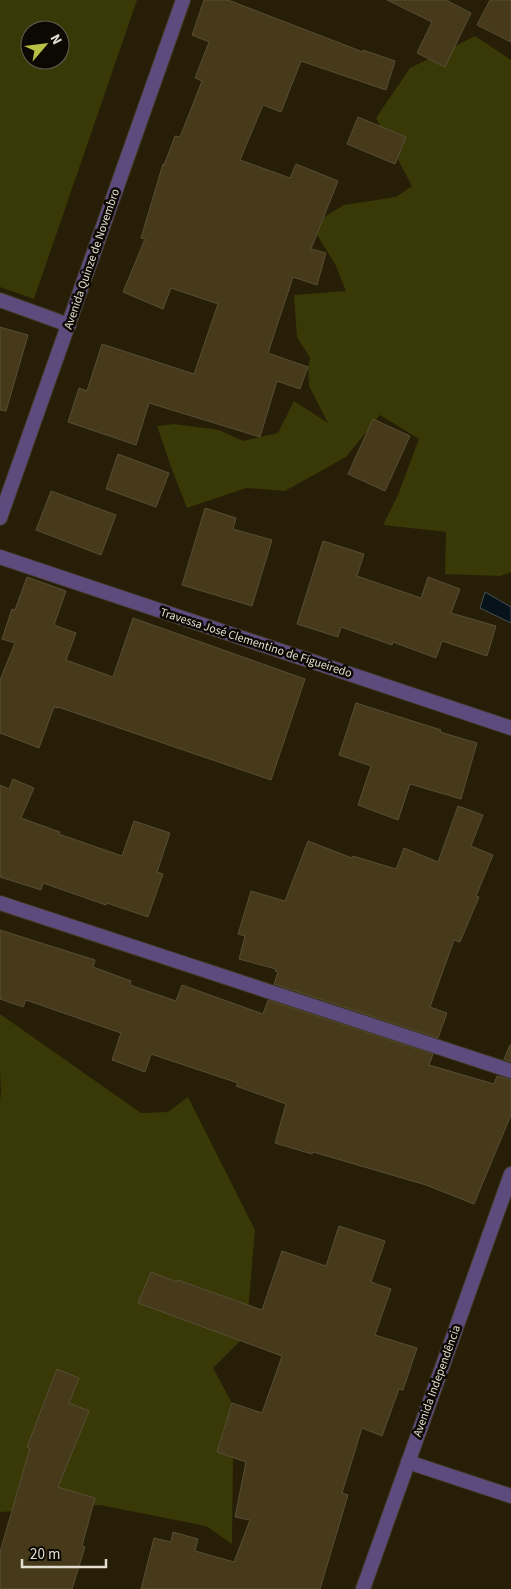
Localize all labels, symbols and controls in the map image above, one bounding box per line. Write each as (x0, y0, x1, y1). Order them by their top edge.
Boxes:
north arrow (20, 20, 70, 70)
text: N (45, 31, 67, 48)
street label: Avenida Quinze de Novembro (60, 186, 124, 332)
street label: Travessa José Clementino de Figueiredo (158, 604, 354, 682)
street label: Avenida Independência (409, 1323, 465, 1439)
scale bar (22, 1536, 106, 1568)
text: 20 m (30, 1544, 60, 1565)

